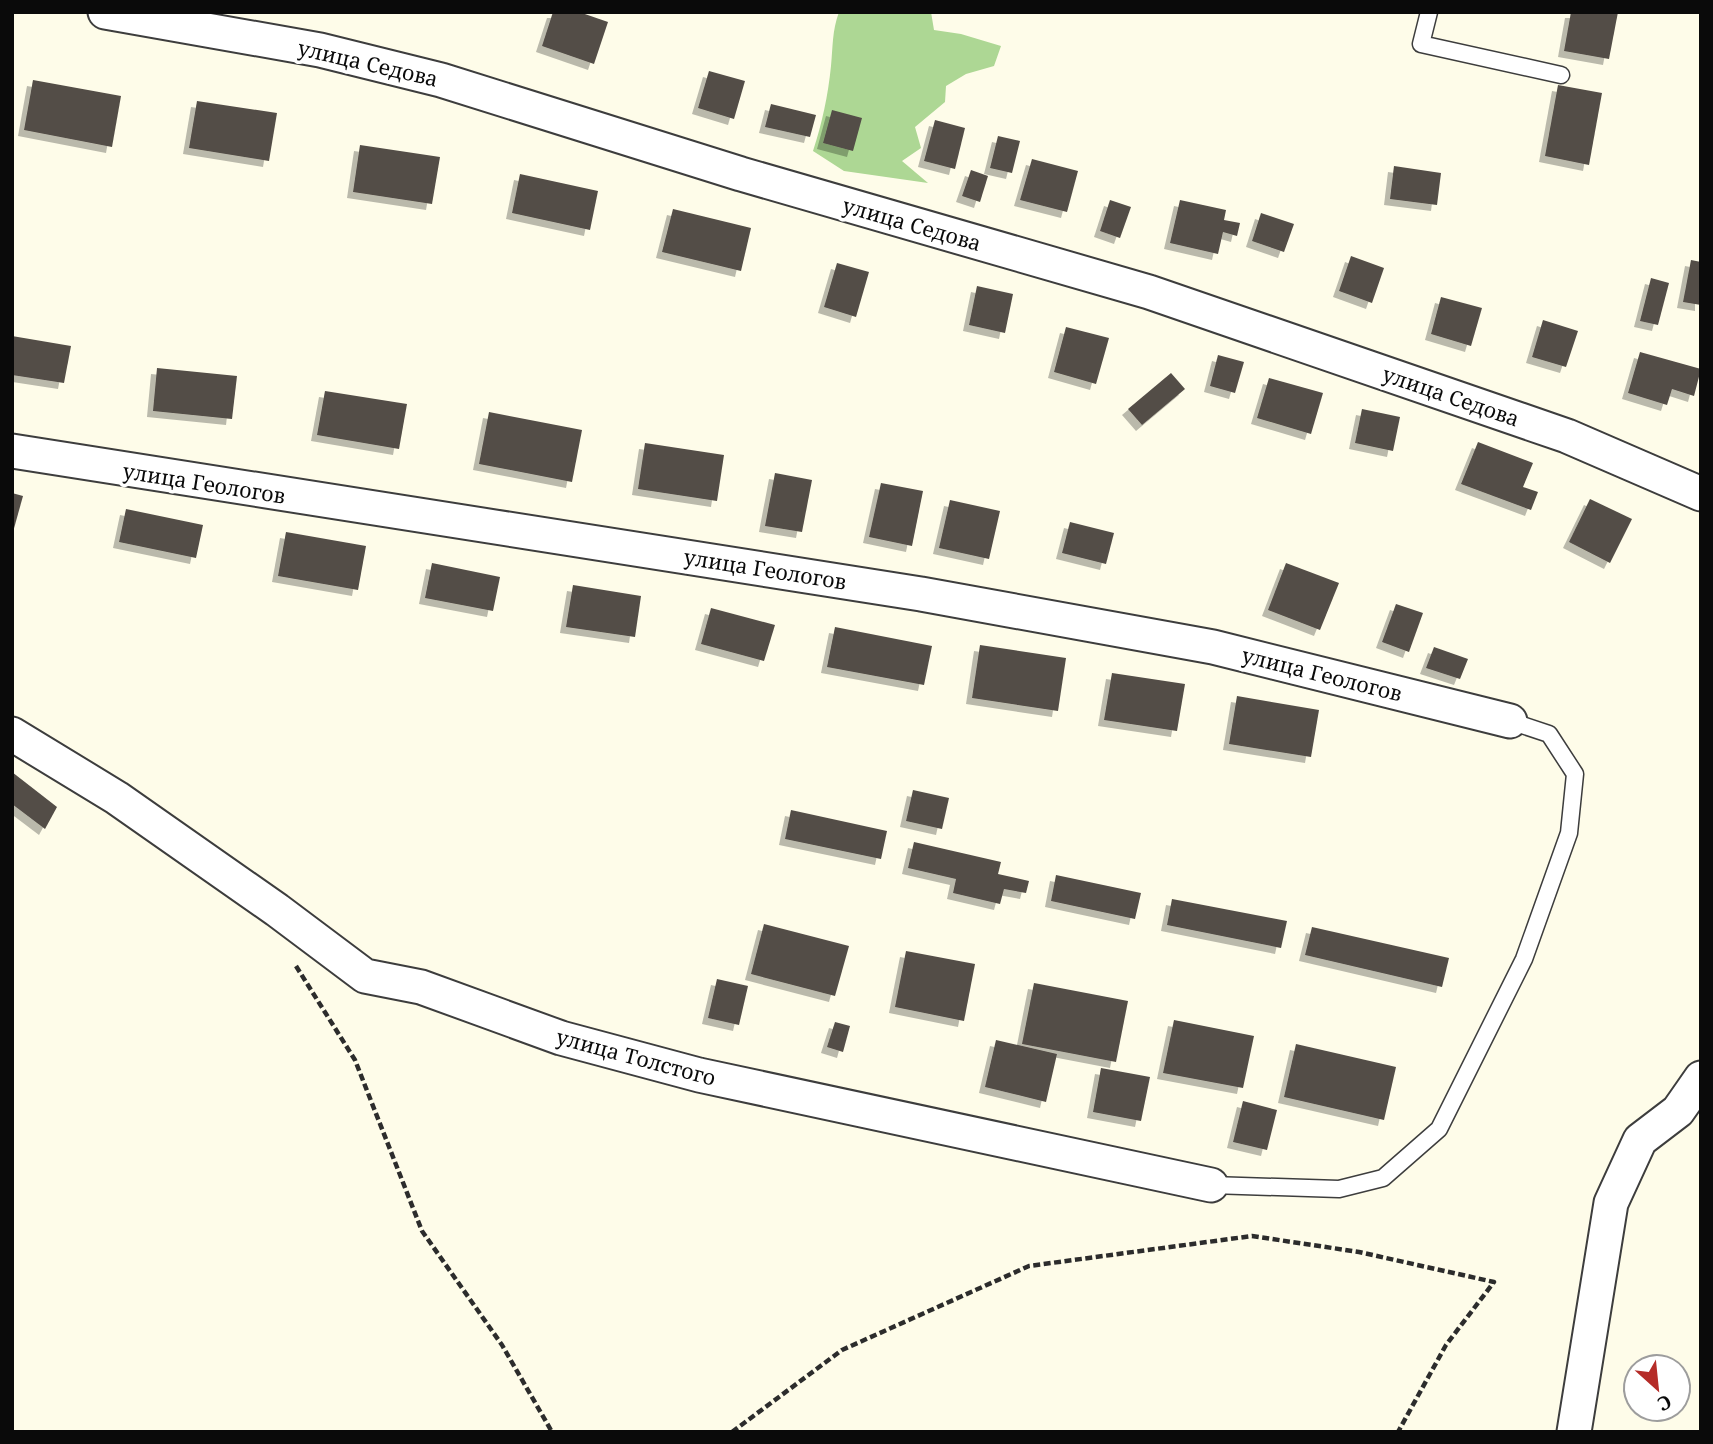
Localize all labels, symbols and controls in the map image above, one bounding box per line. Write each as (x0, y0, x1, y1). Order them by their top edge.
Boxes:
street label: улица Седова (295, 33, 441, 93)
street label: улица Седова (839, 191, 985, 257)
street label: улица Седова (1379, 359, 1523, 433)
street label: улица Геологов (121, 456, 287, 510)
street label: улица Геологов (682, 542, 848, 596)
street label: улица Геологов (1239, 641, 1405, 707)
street label: улица Толстого (553, 1022, 719, 1092)
north arrow (1622, 1353, 1692, 1423)
text: С (1653, 1389, 1676, 1418)

